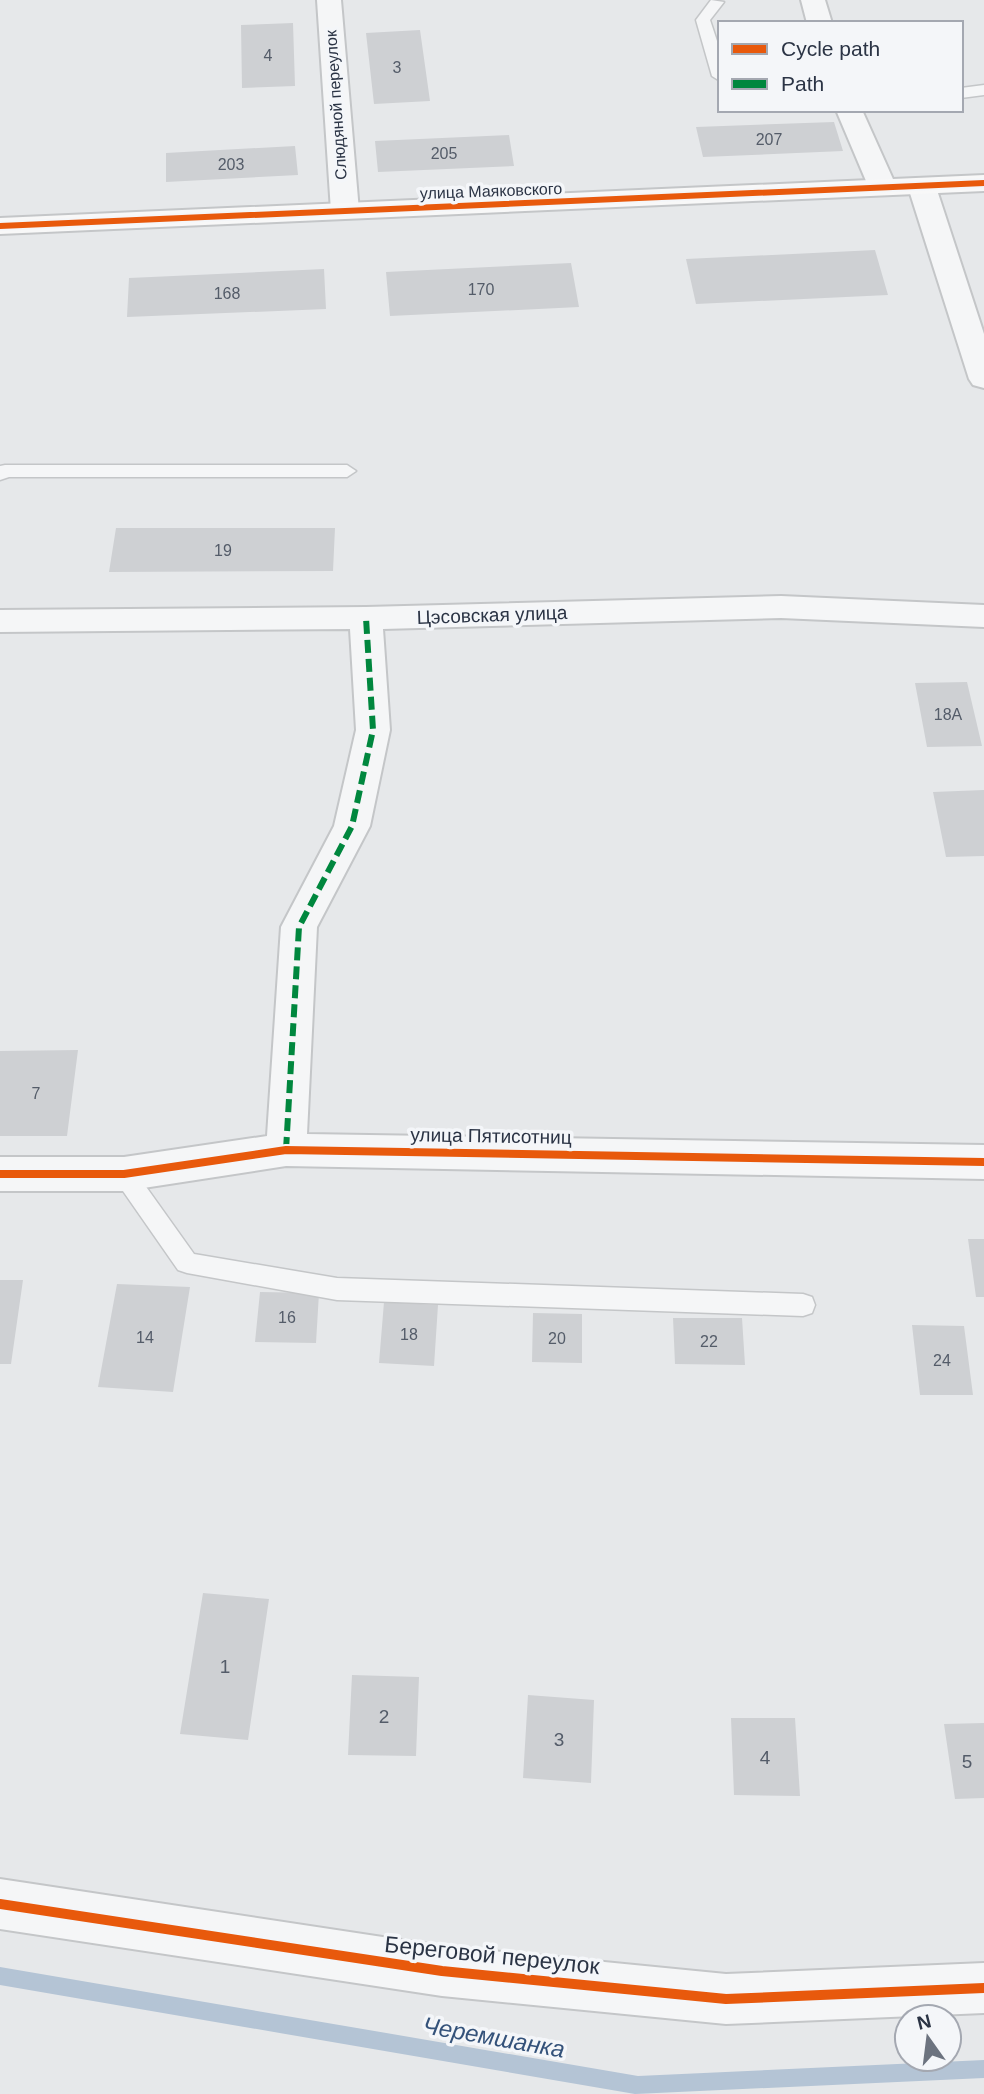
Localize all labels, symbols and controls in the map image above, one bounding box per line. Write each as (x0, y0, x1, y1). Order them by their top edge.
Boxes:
legend (718, 21, 963, 112)
street label: Слюдяной переулок (322, 29, 350, 180)
text: Cycle path (781, 37, 880, 60)
house number: 4 (264, 47, 273, 64)
house number: 3 (393, 59, 402, 76)
text: Path (781, 72, 824, 95)
house number: 207 (756, 131, 782, 148)
house number: 205 (431, 145, 457, 162)
house number: 203 (218, 156, 244, 173)
street label: улица Маяковского (420, 180, 563, 202)
house number: 170 (468, 281, 494, 298)
house number: 168 (214, 285, 240, 302)
house number: 19 (214, 542, 232, 559)
street label: Цэсовская улица (416, 602, 568, 628)
house number: 18А (934, 706, 963, 723)
house number: 7 (32, 1085, 41, 1102)
street label: улица Пятисотниц (410, 1124, 572, 1148)
house number: 16 (278, 1309, 296, 1326)
house number: 18 (400, 1326, 418, 1343)
house number: 14 (136, 1329, 154, 1346)
house number: 20 (548, 1330, 566, 1347)
house number: 22 (700, 1333, 718, 1350)
house number: 24 (933, 1352, 951, 1369)
house number: 1 (220, 1656, 230, 1677)
house number: 2 (379, 1706, 389, 1727)
house number: 3 (554, 1729, 564, 1750)
house number: 4 (760, 1747, 771, 1768)
house number: 5 (962, 1751, 972, 1772)
street label: Береговой переулок (383, 1931, 602, 1979)
north arrow (893, 2003, 963, 2073)
text: N (915, 2010, 933, 2034)
water label: Черемшанка (421, 2011, 567, 2063)

